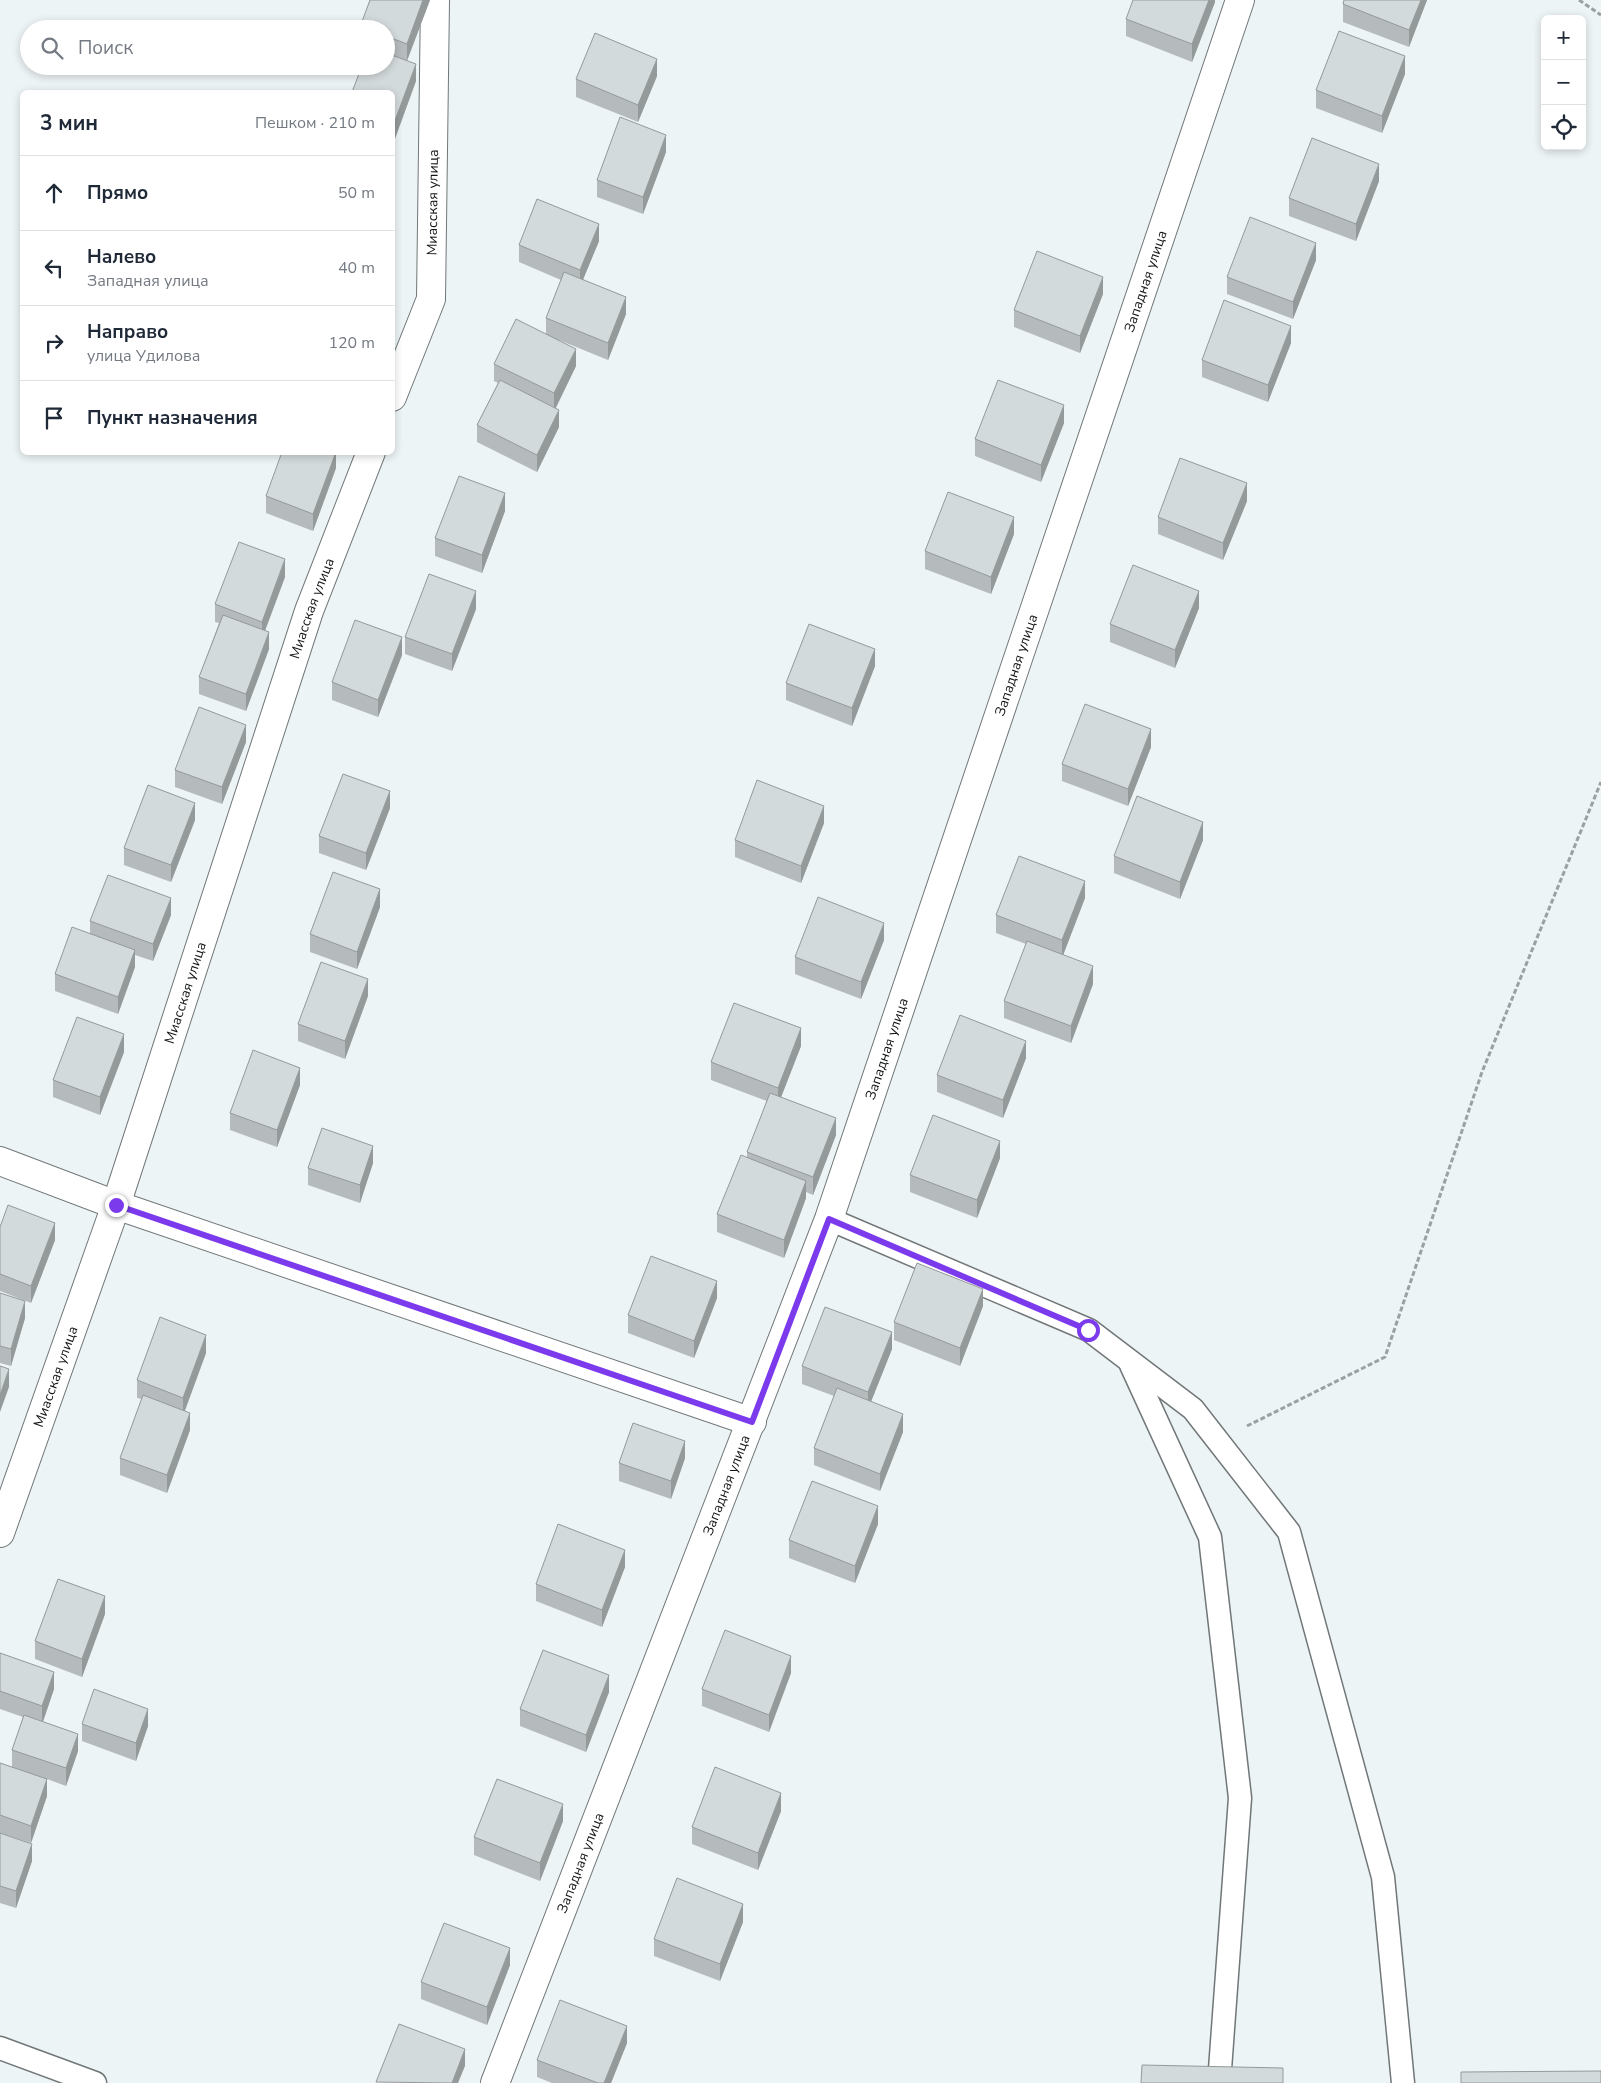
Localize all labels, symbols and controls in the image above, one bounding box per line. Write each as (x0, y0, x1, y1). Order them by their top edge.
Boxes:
map controls (1541, 15, 1586, 150)
button: + (1541, 15, 1586, 60)
search box (20, 20, 395, 75)
icon: search (38, 34, 66, 62)
text: Поиск (78, 35, 133, 61)
button: − (1541, 60, 1586, 105)
button: locate (1541, 105, 1586, 150)
text: 3 мин (40, 109, 98, 137)
text: Пешком · 210 m (255, 112, 375, 134)
street label: Миасская улица (422, 149, 443, 256)
icon: ahead (40, 179, 68, 207)
text: Прямо (87, 180, 148, 206)
text: 50 m (338, 182, 375, 204)
street label: Западная улица (1119, 228, 1171, 335)
text: Налево (87, 244, 156, 270)
icon: left (40, 254, 68, 282)
text: 40 m (338, 257, 375, 279)
text: Западная улица (87, 270, 209, 292)
text: Направо (87, 319, 168, 345)
icon: right (40, 329, 68, 357)
text: 120 m (328, 332, 375, 354)
text: улица Удилова (87, 345, 200, 367)
icon: arrive (40, 404, 68, 432)
text: Пункт назначения (87, 405, 258, 431)
street label: Миасская улица (285, 555, 338, 661)
street label: Западная улица (990, 611, 1042, 718)
street label: Миасская улица (160, 939, 210, 1046)
street label: Западная улица (860, 995, 912, 1102)
route end (105, 1194, 128, 1217)
route start (1077, 1319, 1100, 1342)
street label: Миасская улица (29, 1323, 82, 1430)
street label: Западная улица (698, 1432, 754, 1538)
street label: Западная улица (552, 1810, 608, 1916)

